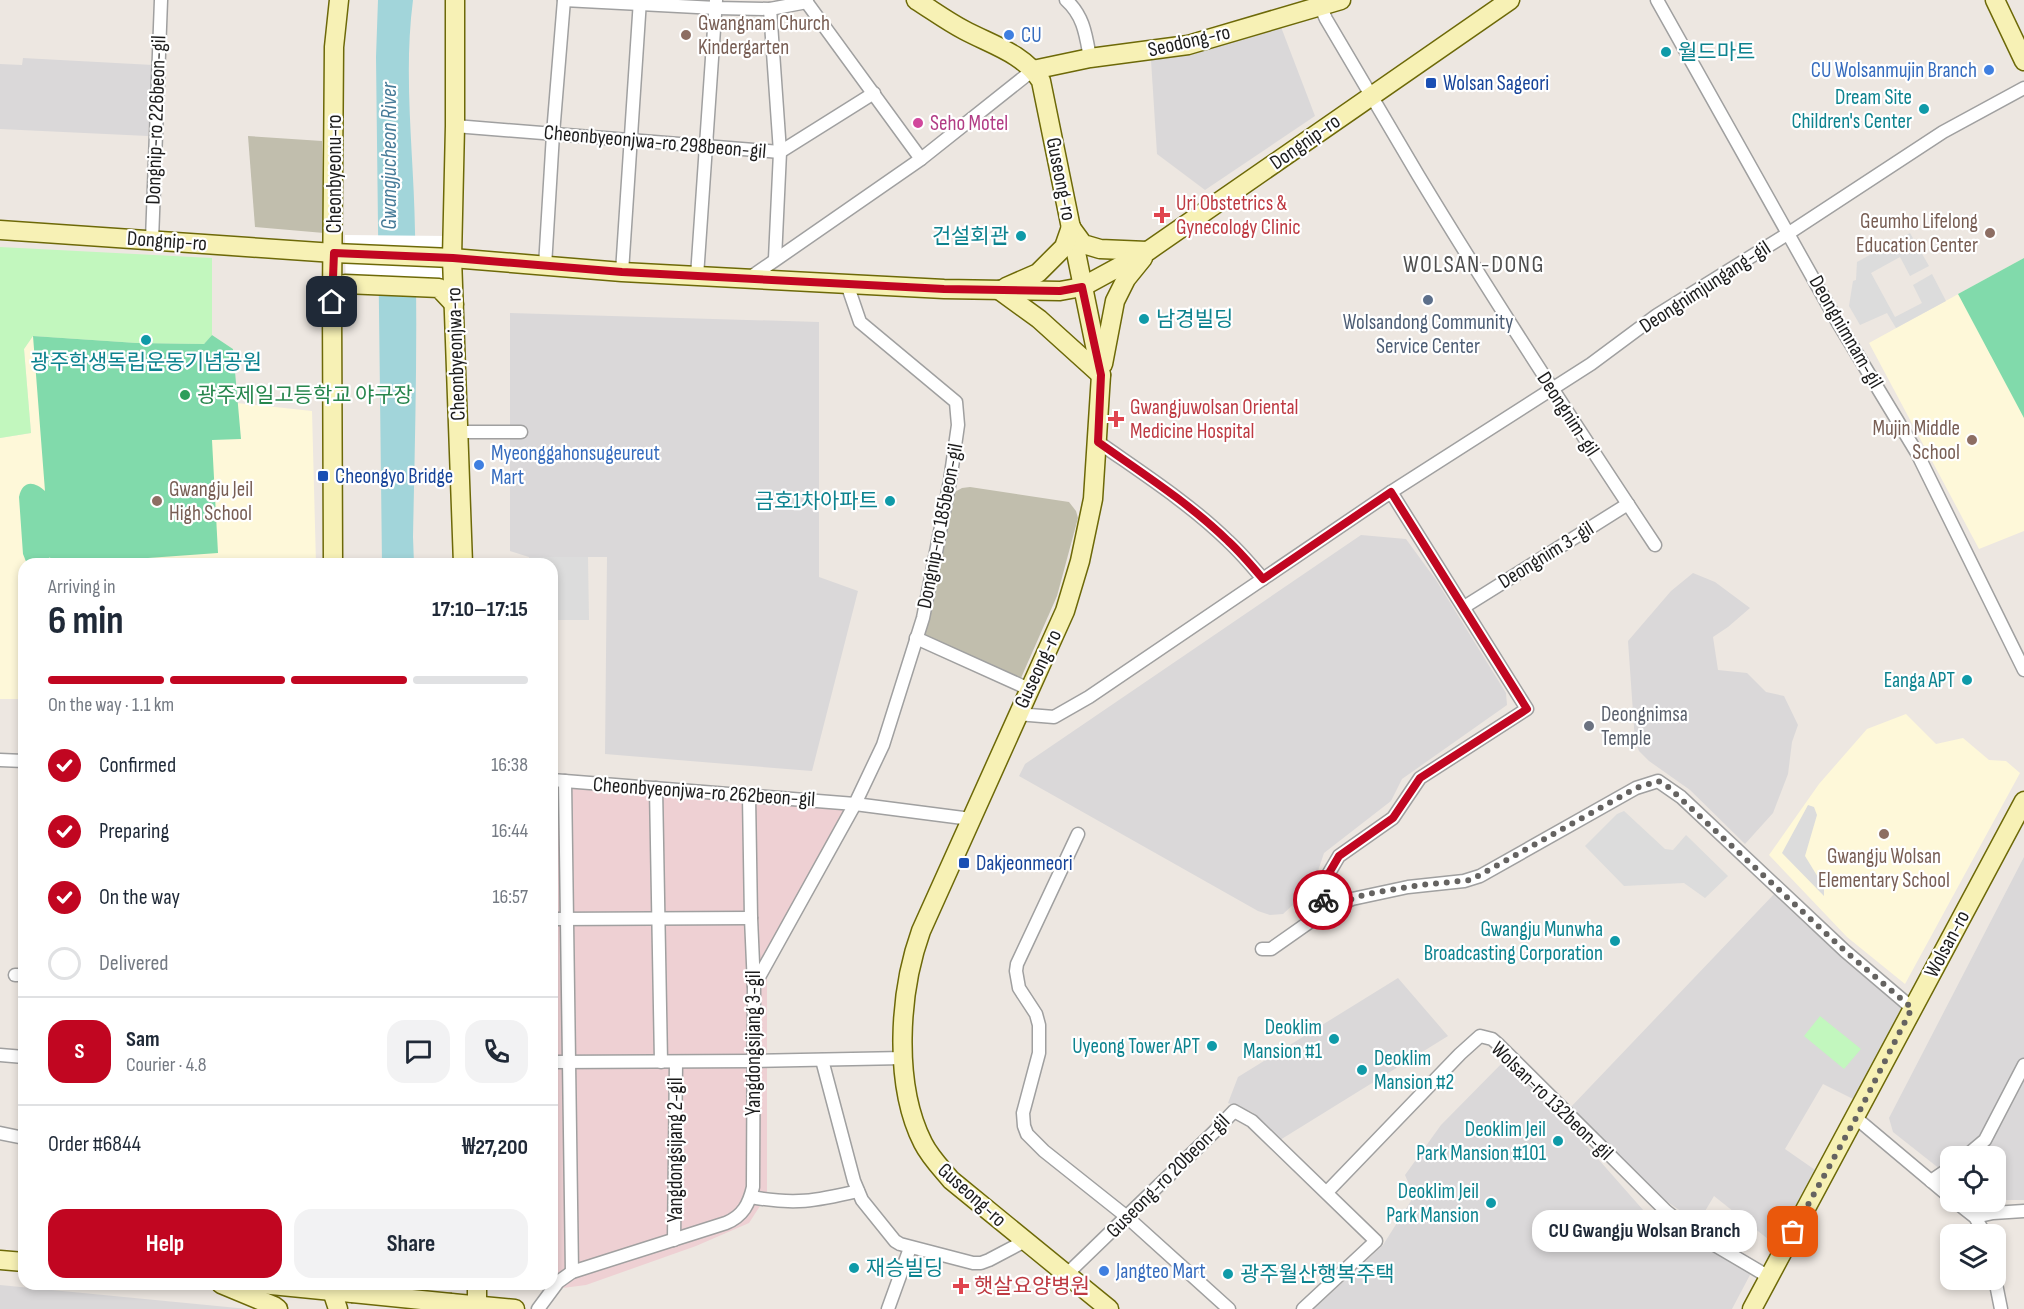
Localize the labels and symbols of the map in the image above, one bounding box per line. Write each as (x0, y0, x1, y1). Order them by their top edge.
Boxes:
place label: Gwangnam Church Kindergarten (698, 11, 830, 60)
street label: Seodong-ro (1145, 19, 1233, 63)
place label: CU (1021, 23, 1042, 48)
marker: Gwangnam Church Kindergarten (679, 28, 693, 42)
marker: CU (1002, 28, 1016, 42)
street label: Dongnip-ro 226beon-gil (141, 35, 171, 205)
place label: 월드마트 (1678, 40, 1755, 65)
marker: 월드마트 (1659, 45, 1673, 59)
place label: CU Wolsanmujin Branch (1811, 58, 1977, 83)
marker: CU Wolsanmujin Branch (1982, 63, 1996, 77)
place label: Wolsan Sageori (1443, 71, 1549, 96)
marker: Wolsan Sageori (1424, 76, 1438, 90)
water label: Gwangjucheon River (376, 82, 403, 230)
place label: Dream Site Children's Center (1791, 85, 1912, 134)
marker: Dream Site Children's Center (1917, 102, 1931, 116)
street label: Dongnip-ro (1265, 109, 1345, 175)
place label: Seho Motel (930, 111, 1008, 136)
street label: Cheonbyeonu-ro (322, 115, 347, 233)
marker: Seho Motel (911, 116, 925, 130)
street label: Cheonbyeonjwa-ro 298beon-gil (543, 120, 767, 164)
street label: Guseong-ro (1041, 135, 1081, 223)
place label: Uri Obstetrics & Gynecology Clinic (1176, 191, 1301, 240)
marker: Uri Obstetrics & Gynecology Clinic (1153, 206, 1171, 224)
place label: Geumho Lifelong Education Center (1856, 209, 1978, 258)
place label: 건설회관 (932, 224, 1009, 249)
street label: Dongnip-ro (126, 226, 208, 256)
marker: Geumho Lifelong Education Center (1983, 226, 1997, 240)
marker: 건설회관 (1014, 229, 1028, 243)
street label: Deongnimjungang-gil (1635, 235, 1775, 339)
district label: WOLSAN-DONG (1403, 250, 1545, 279)
street label: Deongnimnam-gil (1804, 271, 1888, 393)
pin (306, 276, 357, 327)
street label: Cheonbyeonjwa-ro (441, 287, 471, 421)
marker: Wolsandong Community Service Center (1421, 293, 1435, 307)
place label: 남경빌딩 (1156, 307, 1233, 332)
place label: Wolsandong Community Service Center (1343, 310, 1513, 359)
marker: 남경빌딩 (1137, 312, 1151, 326)
marker: 광주학생독립운동기념공원 (139, 333, 153, 347)
place label: 광주학생독립운동기념공원 (30, 350, 262, 375)
street label: Deongnim-gil (1531, 367, 1605, 461)
place label: 광주제일고등학교 야구장 (197, 383, 413, 408)
marker: 광주제일고등학교 야구장 (178, 388, 192, 402)
place label: Gwangjuwolsan Oriental Medicine Hospital (1130, 395, 1299, 444)
marker: Gwangjuwolsan Oriental Medicine Hospital (1107, 410, 1125, 428)
place label: Mujin Middle School (1873, 416, 1960, 465)
marker: Mujin Middle School (1965, 433, 1979, 447)
place label: Myeonggahonsugeureut Mart (491, 441, 660, 490)
street label: Dongnip-ro 185beon-gil (912, 441, 968, 611)
marker: Myeonggahonsugeureut Mart (472, 458, 486, 472)
place label: Cheongyo Bridge (335, 464, 453, 489)
marker: Cheongyo Bridge (316, 469, 330, 483)
place label: Gwangju Jeil High School (169, 477, 253, 526)
place label: 금호1차아파트 (755, 489, 878, 514)
marker: Gwangju Jeil High School (150, 494, 164, 508)
marker: 금호1차아파트 (883, 494, 897, 508)
street label: Deongnim 3-gil (1494, 516, 1598, 594)
street label: Guseong-ro (1009, 626, 1067, 712)
place label: Eanga APT (1884, 668, 1955, 693)
marker: Eanga APT (1960, 673, 1974, 687)
place label: Deongnimsa Temple (1601, 702, 1688, 751)
marker: Deongnimsa Temple (1582, 719, 1596, 733)
street label: Cheonbyeonjwa-ro 262beon-gil (592, 772, 816, 812)
marker: Gwangju Wolsan Elementary School (1877, 827, 1891, 841)
place label: Gwangju Wolsan Elementary School (1818, 844, 1950, 893)
place label: Dakjeonmeori (976, 851, 1073, 876)
marker: Dakjeonmeori (957, 856, 971, 870)
courier (1293, 870, 1353, 930)
street label: Wolsan-ro (1919, 906, 1975, 982)
place label: Gwangju Munwha Broadcasting Corporation (1424, 917, 1603, 966)
marker: Gwangju Munwha Broadcasting Corporation (1608, 934, 1622, 948)
street label: Yangdongsijang 3-gil (741, 970, 766, 1116)
place label: Deoklim Mansion #1 (1243, 1015, 1323, 1064)
marker: Deoklim Mansion #1 (1327, 1032, 1341, 1046)
place label: Uyeong Tower APT (1072, 1034, 1200, 1059)
street label: Wolsan-ro 132beon-gil (1486, 1036, 1618, 1166)
marker: Uyeong Tower APT (1205, 1039, 1219, 1053)
place label: Deoklim Mansion #2 (1374, 1046, 1454, 1095)
marker: Deoklim Mansion #2 (1355, 1063, 1369, 1077)
street label: Yangdongsijang 2-gil (663, 1077, 688, 1223)
street label: Guseong-ro 20beon-gil (1101, 1109, 1235, 1243)
place label: Deoklim Jeil Park Mansion #101 (1416, 1117, 1547, 1166)
marker: Deoklim Jeil Park Mansion #101 (1551, 1134, 1565, 1148)
street label: Guseong-ro (932, 1158, 1012, 1232)
place label: Deoklim Jeil Park Mansion (1386, 1179, 1479, 1228)
marker: Deoklim Jeil Park Mansion (1484, 1196, 1498, 1210)
pin (1767, 1206, 1818, 1257)
callout: CU Gwangju Wolsan Branch (1532, 1211, 1757, 1253)
place label: 재승빌딩 (866, 1256, 943, 1281)
place label: Jangteo Mart (1115, 1259, 1206, 1284)
marker: 재승빌딩 (847, 1261, 861, 1275)
place label: 광주월산행복주택 (1240, 1262, 1395, 1287)
marker: Jangteo Mart (1097, 1264, 1111, 1278)
marker: 광주월산행복주택 (1221, 1267, 1235, 1281)
place label: 햇살요양병원 (974, 1274, 1090, 1299)
marker: 햇살요양병원 (952, 1277, 970, 1295)

